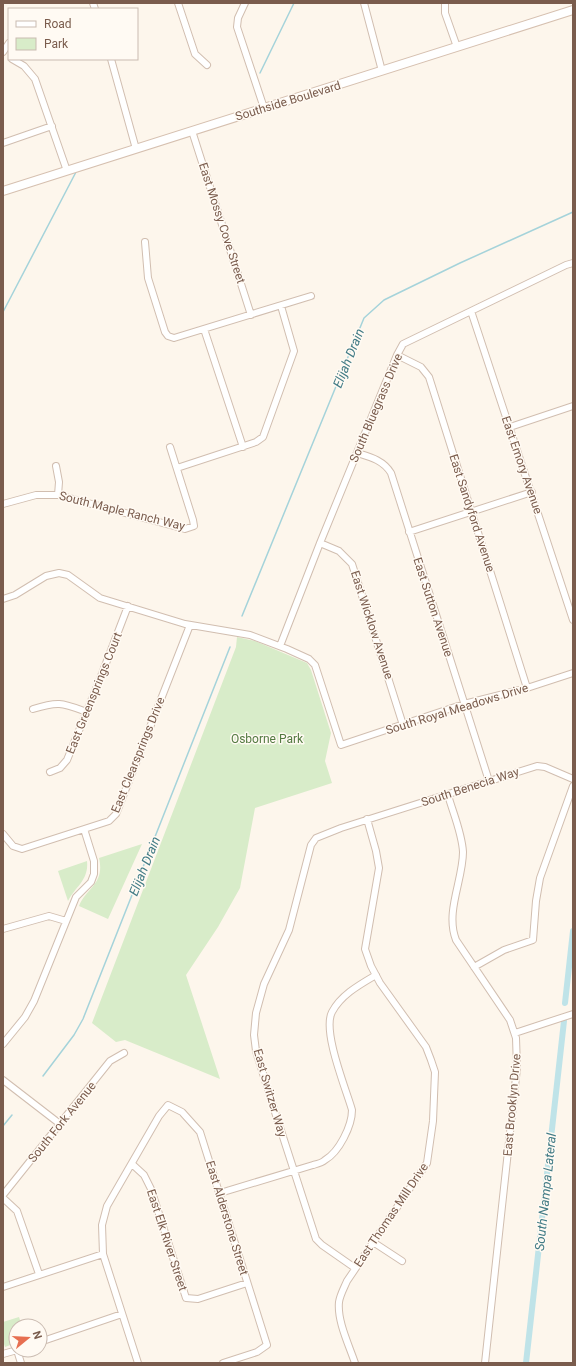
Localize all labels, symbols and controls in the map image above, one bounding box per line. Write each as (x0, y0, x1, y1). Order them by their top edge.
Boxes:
legend (8, 8, 138, 60)
text: Road (44, 17, 72, 31)
text: Park (44, 37, 69, 51)
street label: Southside Boulevard (234, 78, 342, 124)
street label: East Mossy Cove Street (196, 161, 248, 285)
water label: Elijah Drain (330, 326, 367, 390)
street label: South Bluegrass Drive (347, 351, 405, 465)
street label: East Emory Avenue (499, 414, 545, 516)
street label: East Sandyford Avenue (446, 452, 498, 574)
street label: South Maple Ranch Way (58, 489, 187, 533)
street label: East Sutton Avenue (410, 556, 456, 658)
street label: East Wicklow Avenue (348, 569, 396, 681)
street label: East Greensprings Court (63, 630, 125, 756)
street label: South Royal Meadows Drive (384, 681, 530, 737)
street label: East Clearsprings Drive (108, 695, 168, 815)
park label: Osborne Park (231, 732, 304, 746)
street label: South Benecia Way (419, 764, 521, 809)
water label: Elijah Drain (126, 834, 163, 898)
street label: East Switzer Way (251, 1047, 289, 1139)
street label: East Brooklyn Drive (501, 1053, 523, 1157)
street label: South Fork Avenue (25, 1079, 99, 1165)
water label: South Nampa Lateral (532, 1131, 559, 1252)
street label: East Alderstone Street (203, 1159, 251, 1277)
street label: East Thomas Mill Drive (351, 1160, 431, 1270)
street label: East Elk River Street (144, 1187, 190, 1293)
north arrow (8, 1318, 48, 1358)
text: N (30, 1329, 44, 1341)

